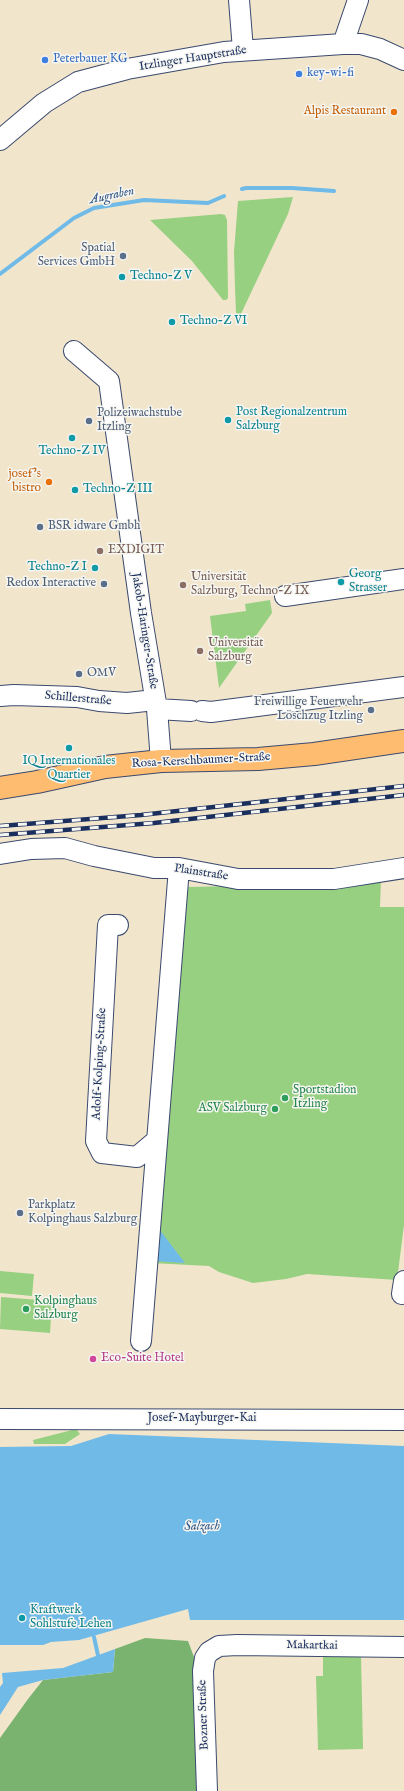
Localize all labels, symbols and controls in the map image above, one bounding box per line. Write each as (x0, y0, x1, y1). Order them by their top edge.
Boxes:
street label: Itzlinger Hauptstraße (138, 43, 248, 75)
place label: Peterbauer KG (53, 53, 128, 67)
marker: Peterbauer KG (40, 55, 50, 65)
place label: key-wi-fi (307, 67, 354, 81)
marker: key-wi-fi (294, 69, 304, 79)
place label: Alpis Restaurant (304, 105, 386, 119)
marker: Alpis Restaurant (389, 107, 399, 117)
water label: Augraben (88, 184, 136, 208)
place label: Spatial Services GmbH (38, 242, 115, 270)
marker: Spatial Services GmbH (118, 251, 128, 261)
place label: Techno-Z V (130, 270, 192, 284)
marker: Techno-Z V (117, 272, 127, 282)
place label: Techno-Z VI (180, 315, 247, 329)
marker: Techno-Z VI (167, 317, 177, 327)
place label: Post Regionalzentrum Salzburg (236, 406, 347, 434)
place label: Polizeiwachstube Itzling (97, 407, 182, 435)
marker: Post Regionalzentrum Salzburg (223, 415, 233, 425)
marker: Polizeiwachstube Itzling (84, 416, 94, 426)
marker: Techno-Z IV (67, 433, 77, 443)
place label: Techno-Z IV (38, 445, 106, 459)
place label: josef's bistro (9, 468, 41, 496)
marker: josef's bistro (44, 477, 54, 487)
place label: Techno-Z III (83, 483, 153, 497)
marker: Techno-Z III (70, 485, 80, 495)
place label: BSR idware Gmbh (48, 520, 140, 534)
marker: BSR idware Gmbh (35, 522, 45, 532)
place label: EXDIGIT (108, 544, 164, 558)
marker: EXDIGIT (95, 546, 105, 556)
place label: Techno-Z I (28, 561, 87, 575)
marker: Techno-Z I (90, 563, 100, 573)
place label: Georg Strasser (349, 568, 387, 596)
place label: Universität Salzburg, Techno-Z IX (191, 571, 310, 599)
street label: Jakob-Haringer-Straße (128, 572, 160, 690)
place label: Redox Interactive (6, 577, 96, 591)
marker: Georg Strasser (336, 577, 346, 587)
marker: Redox Interactive (99, 579, 109, 589)
marker: Universität Salzburg, Techno-Z IX (178, 580, 188, 590)
place label: Universität Salzburg (208, 637, 263, 665)
marker: Universität Salzburg (195, 646, 205, 656)
place label: OMV (87, 667, 116, 681)
marker: OMV (74, 669, 84, 679)
street label: Schillerstraße (44, 689, 112, 709)
place label: Freiwillige Feuerwehr Löschzug Itzling (254, 696, 363, 724)
marker: Freiwillige Feuerwehr Löschzug Itzling (366, 705, 376, 715)
marker: IQ Internationales Quartier (64, 743, 74, 753)
street label: Rosa-Kerschbaumer-Straße (131, 750, 271, 772)
place label: IQ Internationales Quartier (23, 755, 115, 783)
street label: Plainstraße (173, 862, 229, 884)
street label: Adolf-Kolping-Straße (90, 1008, 110, 1120)
place label: Sportstadion Itzling (293, 1084, 357, 1112)
marker: Sportstadion Itzling (280, 1093, 290, 1103)
place label: ASV Salzburg (199, 1102, 267, 1116)
marker: ASV Salzburg (270, 1104, 280, 1114)
place label: Parkplatz Kolpinghaus Salzburg (28, 1199, 137, 1227)
marker: Parkplatz Kolpinghaus Salzburg (15, 1208, 25, 1218)
place label: Kolpinghaus Salzburg (34, 1295, 97, 1323)
marker: Kolpinghaus Salzburg (21, 1304, 31, 1314)
place label: Eco-Suite Hotel (101, 1352, 184, 1366)
marker: Eco-Suite Hotel (88, 1354, 98, 1364)
street label: Josef-Mayburger-Kai (147, 1412, 257, 1426)
water label: Salzach (184, 1519, 220, 1535)
place label: Kraftwerk Sohlstufe Lehen (30, 1604, 112, 1632)
marker: Kraftwerk Sohlstufe Lehen (17, 1613, 27, 1623)
street label: Makartkai (286, 1638, 338, 1654)
street label: Bozner Straße (196, 1680, 212, 1750)

